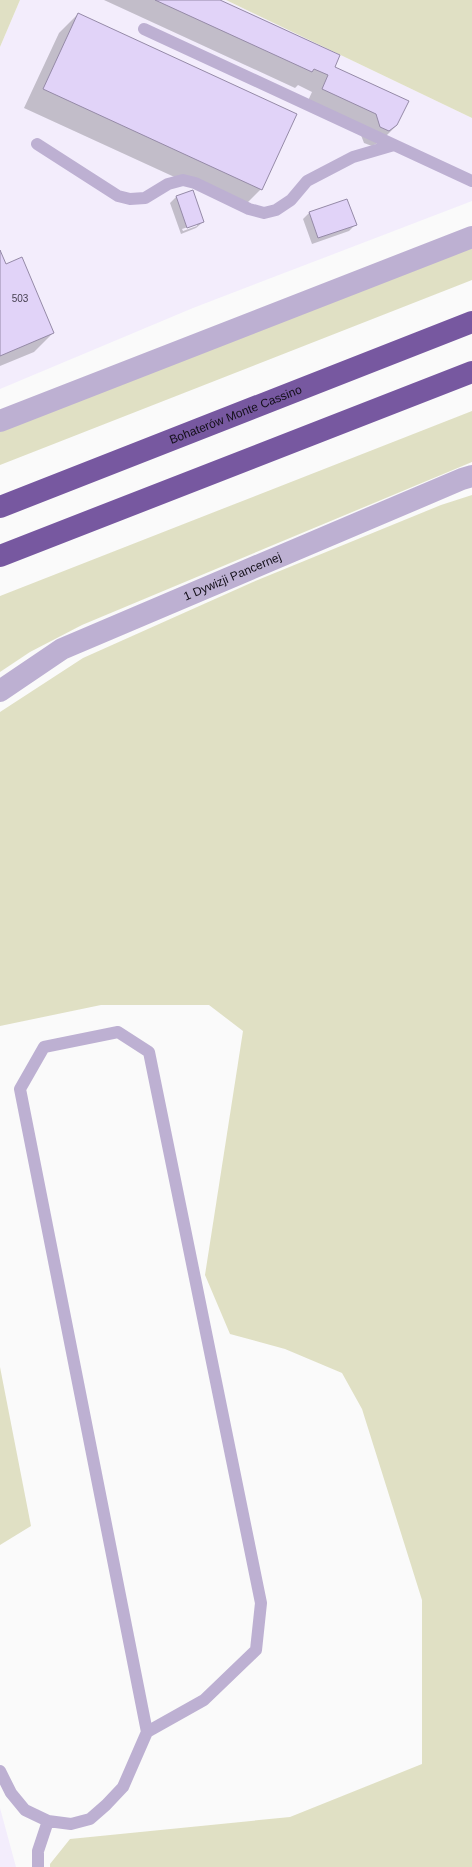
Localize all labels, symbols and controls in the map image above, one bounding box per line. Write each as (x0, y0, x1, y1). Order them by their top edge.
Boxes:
house number: 503 (12, 293, 29, 304)
street label: Bohaterów Monte Cassino (167, 382, 304, 447)
street label: 1 Dywizji Pancernej (181, 550, 283, 604)

